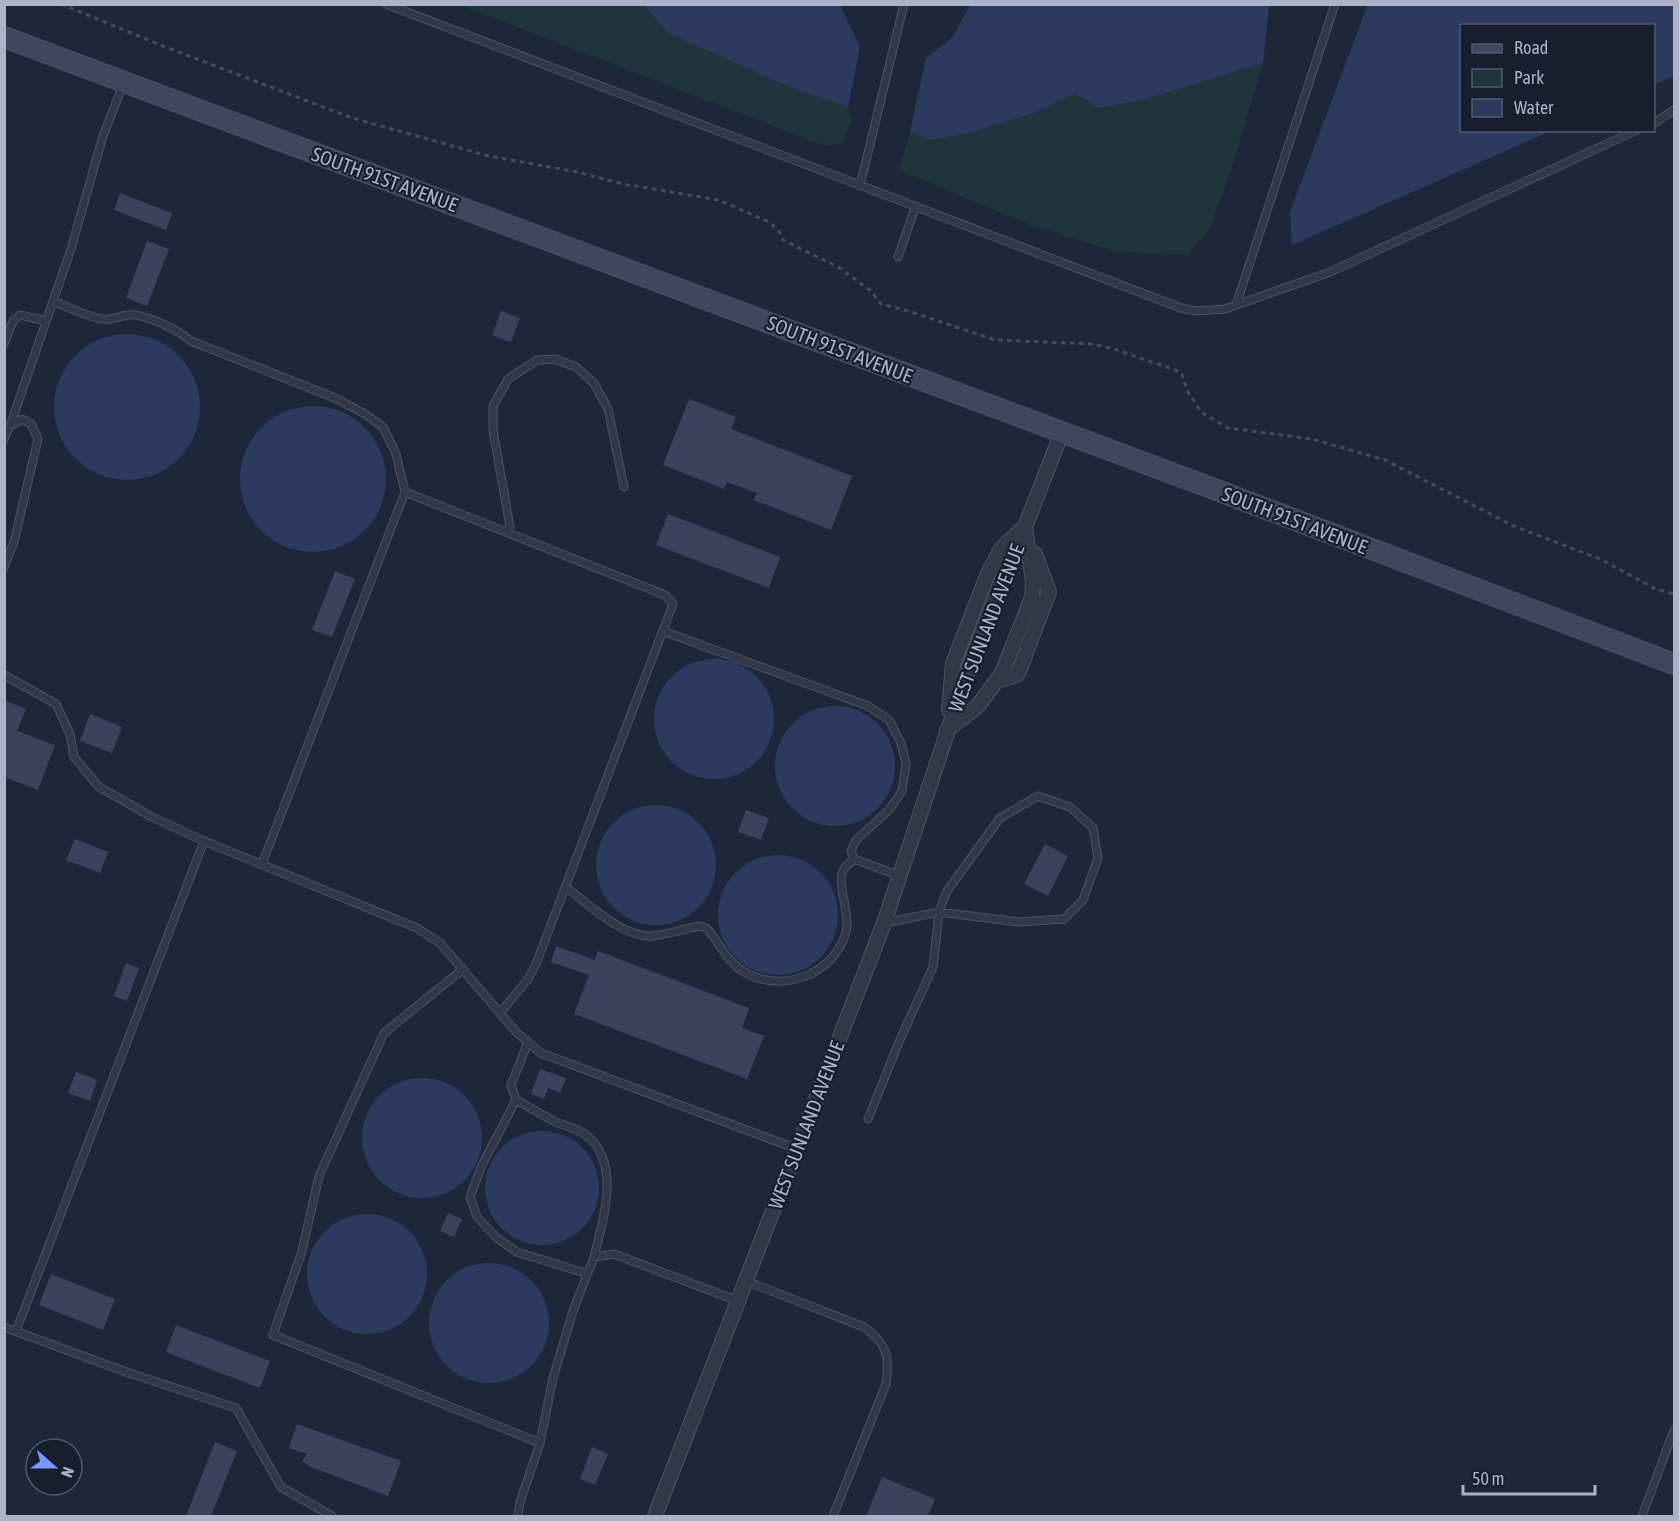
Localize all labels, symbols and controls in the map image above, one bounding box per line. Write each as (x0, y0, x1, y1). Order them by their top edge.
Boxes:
legend (1460, 24, 1655, 132)
text: Road (1514, 37, 1548, 58)
text: Park (1514, 67, 1544, 88)
text: Water (1514, 97, 1554, 118)
street label: SOUTH 91ST AVENUE (309, 142, 462, 216)
street label: SOUTH 91ST AVENUE (764, 311, 916, 387)
street label: SOUTH 91ST AVENUE (1219, 482, 1371, 558)
street label: WEST SUNLAND AVENUE (943, 540, 1029, 715)
street label: WEST SUNLAND AVENUE (763, 1037, 849, 1212)
north arrow (24, 1437, 84, 1497)
scale bar (1463, 1458, 1595, 1496)
text: N (58, 1465, 78, 1480)
text: 50 m (1472, 1468, 1504, 1489)

